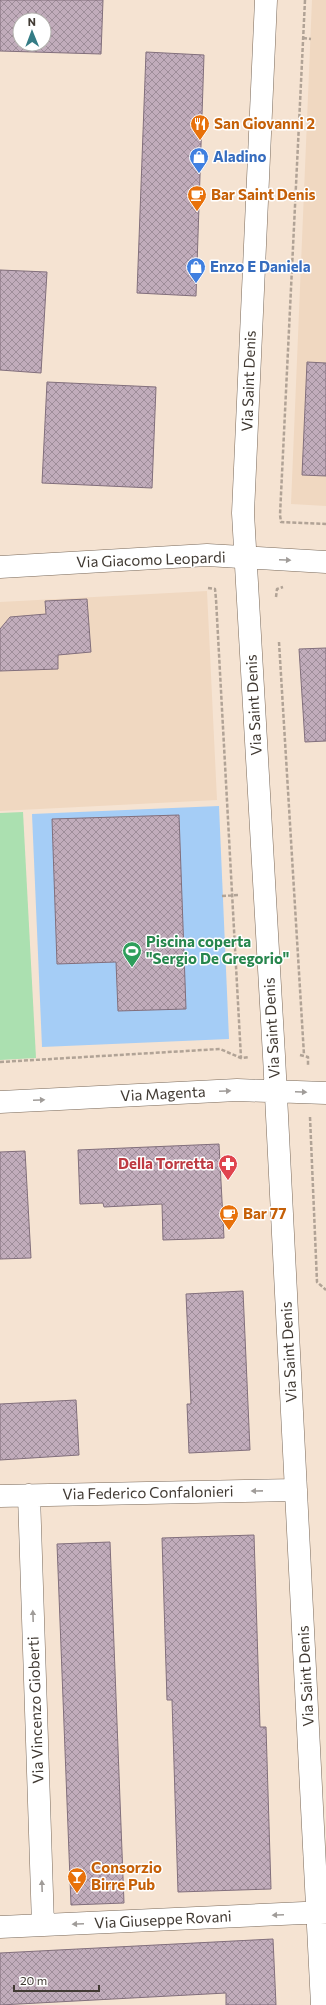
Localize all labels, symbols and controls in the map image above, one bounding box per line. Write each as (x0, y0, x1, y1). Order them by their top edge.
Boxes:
north arrow (12, 12, 52, 52)
text: N (28, 15, 36, 28)
restaurant icon: San Giovanni 2 (189, 113, 211, 141)
place label: San Giovanni 2 (214, 114, 315, 132)
shop icon: Aladino (188, 146, 210, 174)
place label: Aladino (213, 147, 266, 165)
cafe icon: Bar Saint Denis (186, 184, 208, 212)
place label: Bar Saint Denis (211, 185, 316, 203)
shop icon: Enzo E Daniela (185, 256, 207, 284)
place label: Enzo E Daniela (210, 257, 311, 275)
street label: Via Saint Denis (237, 330, 259, 432)
street label: Via Giacomo Leopardi (76, 547, 226, 571)
one-way arrow (279, 556, 291, 563)
street label: Via Saint Denis (241, 654, 265, 756)
place label: Piscina coperta "Sergio De Gregorio" (146, 932, 289, 967)
sports icon: Piscina coperta "Sergio De Gregorio" (121, 940, 143, 968)
street label: Via Saint Denis (259, 977, 283, 1079)
street label: Via Magenta (120, 1082, 206, 1104)
one-way arrow (219, 1087, 231, 1094)
one-way arrow (295, 1088, 307, 1095)
one-way arrow (33, 1097, 46, 1103)
pharmacy icon: Della Torretta (217, 1153, 239, 1181)
place label: Della Torretta (118, 1154, 214, 1172)
cafe icon: Bar 77 (218, 1203, 240, 1231)
place label: Bar 77 (243, 1204, 286, 1222)
street label: Via Saint Denis (276, 1301, 300, 1403)
street label: Via Federico Confalonieri (62, 1482, 234, 1502)
one-way arrow (251, 1488, 263, 1495)
one-way arrow (30, 1609, 36, 1622)
street label: Via Saint Denis (293, 1625, 317, 1727)
street label: Via Vincenzo Gioberti (23, 1636, 47, 1784)
place label: Consorzio Birre Pub (91, 1858, 162, 1893)
bar icon: Consorzio Birre Pub (66, 1866, 88, 1894)
one-way arrow (39, 1880, 46, 1892)
street label: Via Giuseppe Rovani (94, 1906, 232, 1932)
one-way arrow (272, 1911, 284, 1918)
one-way arrow (72, 1920, 84, 1927)
scale bar (14, 1967, 99, 1993)
text: 20 m (20, 1973, 47, 1987)

